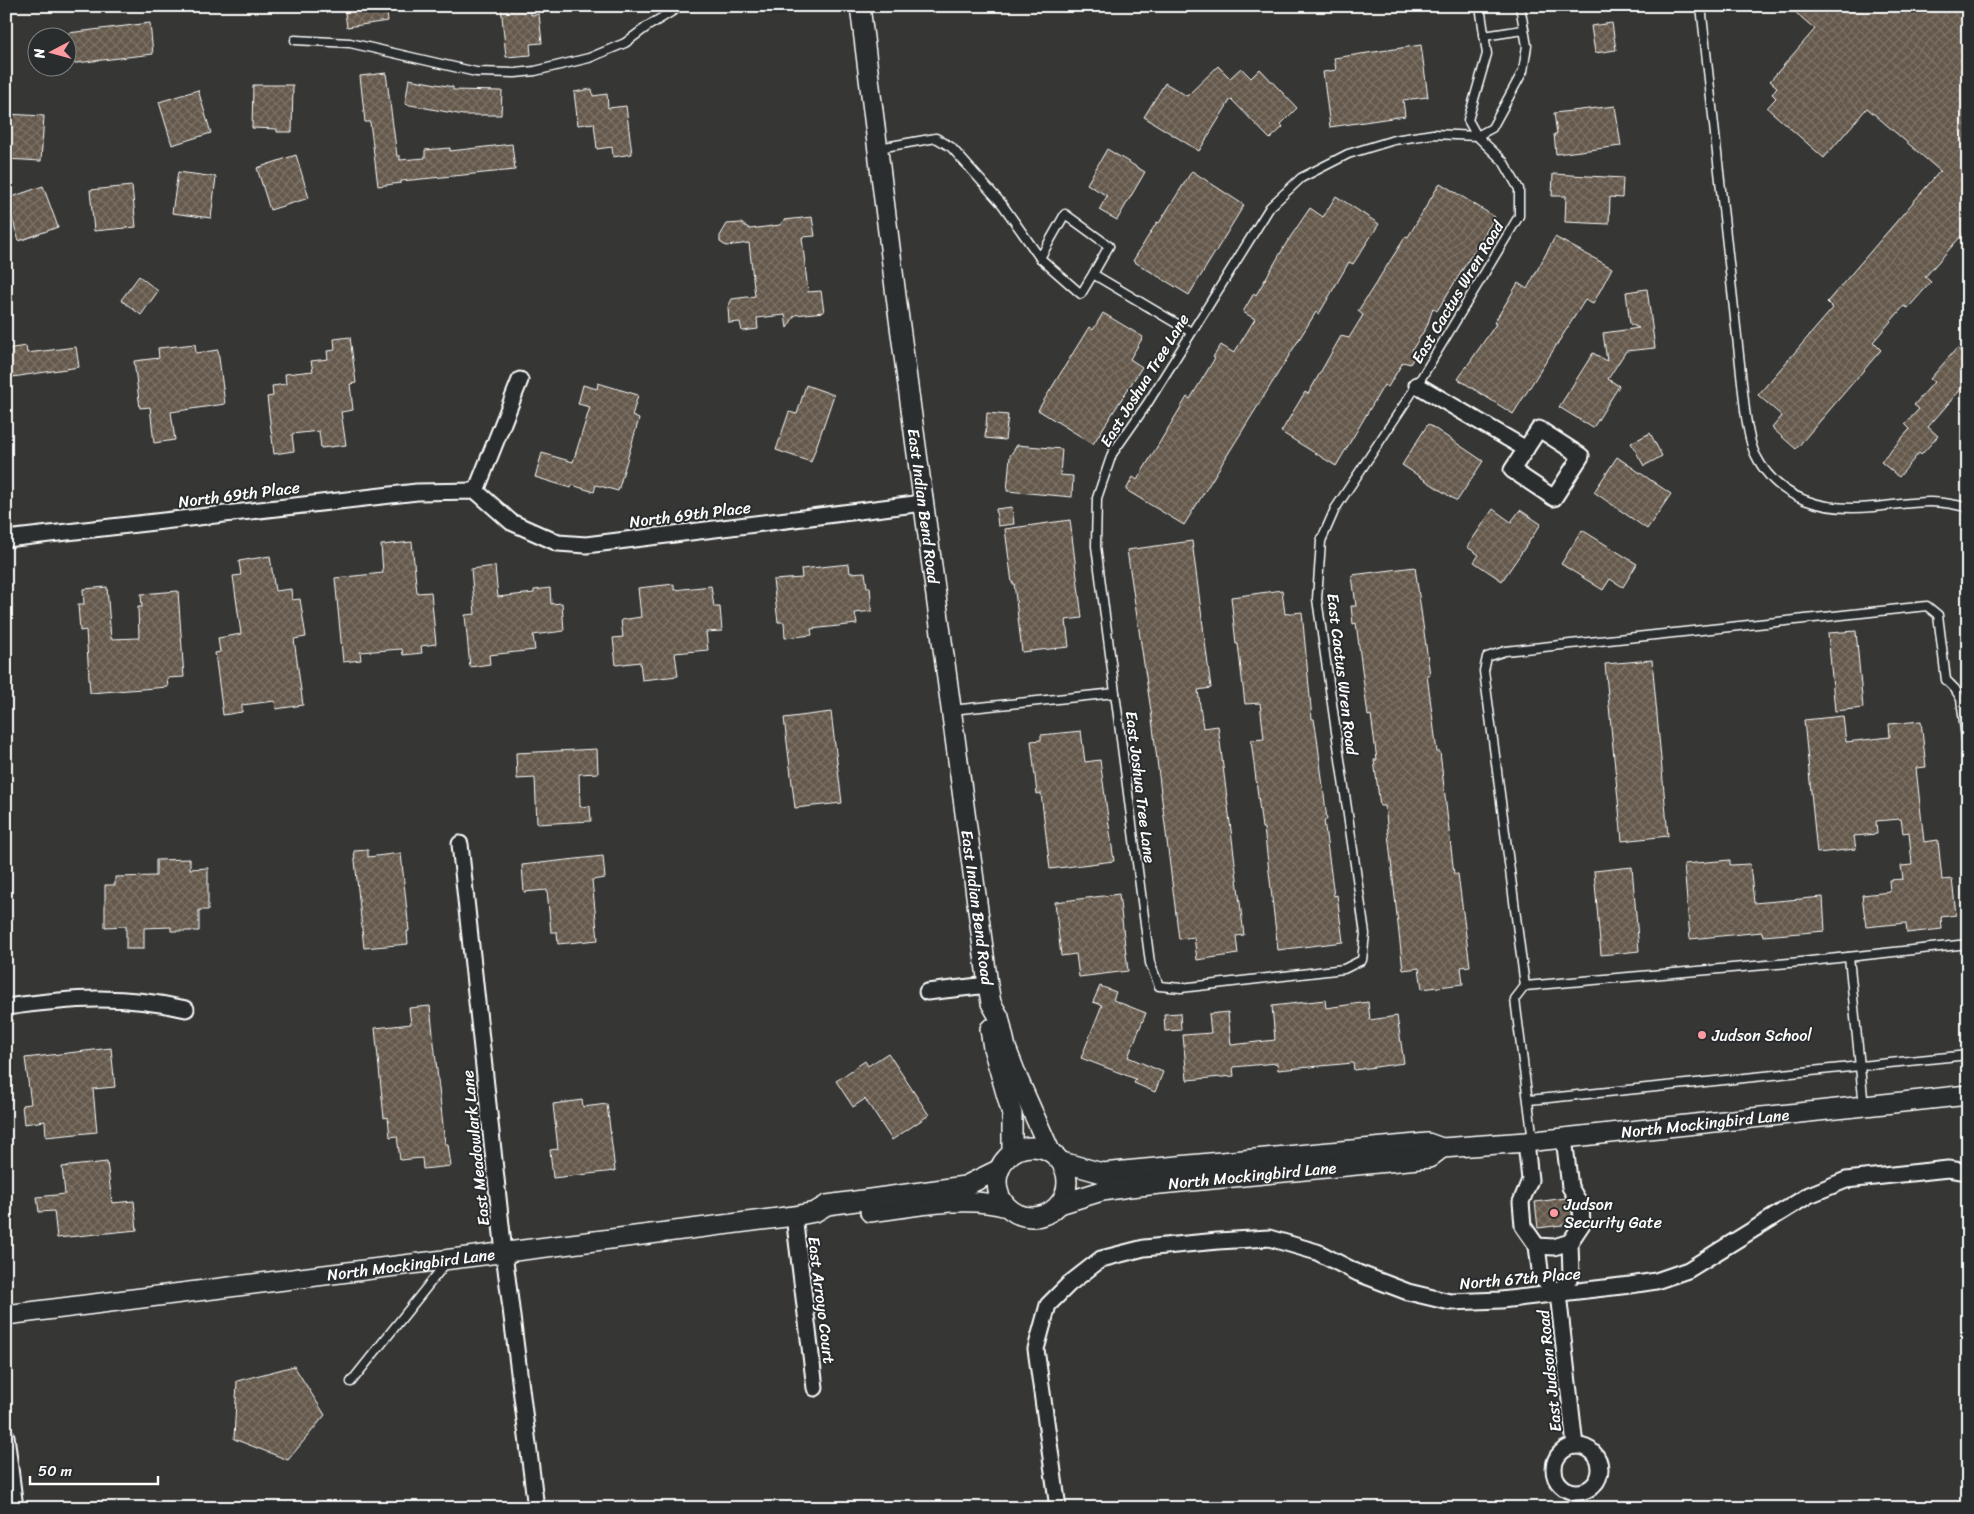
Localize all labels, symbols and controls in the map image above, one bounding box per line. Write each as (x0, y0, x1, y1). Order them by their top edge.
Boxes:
north arrow (28, 28, 78, 78)
text: N (27, 47, 53, 60)
street label: East Cactus Wren Road (1403, 214, 1513, 369)
street label: East Joshua Tree Lane (1092, 308, 1197, 453)
street label: East Indian Bend Road (899, 427, 948, 587)
street label: North 69th Place (177, 473, 302, 516)
street label: North 69th Place (628, 493, 753, 536)
street label: East Cactus Wren Road (1318, 592, 1367, 758)
street label: East Joshua Tree Lane (1117, 709, 1164, 865)
street label: East Indian Bend Road (952, 828, 1002, 988)
place label: Judson School (1711, 1021, 1812, 1050)
marker: Judson School (1696, 1029, 1708, 1041)
street label: East Meadowlark Lane (453, 1069, 498, 1227)
street label: North Mockingbird Lane (1620, 1100, 1791, 1147)
street label: North Mockingbird Lane (1167, 1153, 1338, 1198)
place label: Judson Security Gate (1563, 1190, 1662, 1237)
marker: Judson Security Gate (1548, 1207, 1560, 1219)
street label: East Arroyo Court (799, 1235, 844, 1365)
street label: North Mockingbird Lane (325, 1240, 497, 1290)
street label: North 67th Place (1458, 1259, 1582, 1298)
street label: East Judson Road (1529, 1307, 1570, 1433)
scale bar (30, 1454, 158, 1486)
text: 50 m (38, 1458, 73, 1484)

